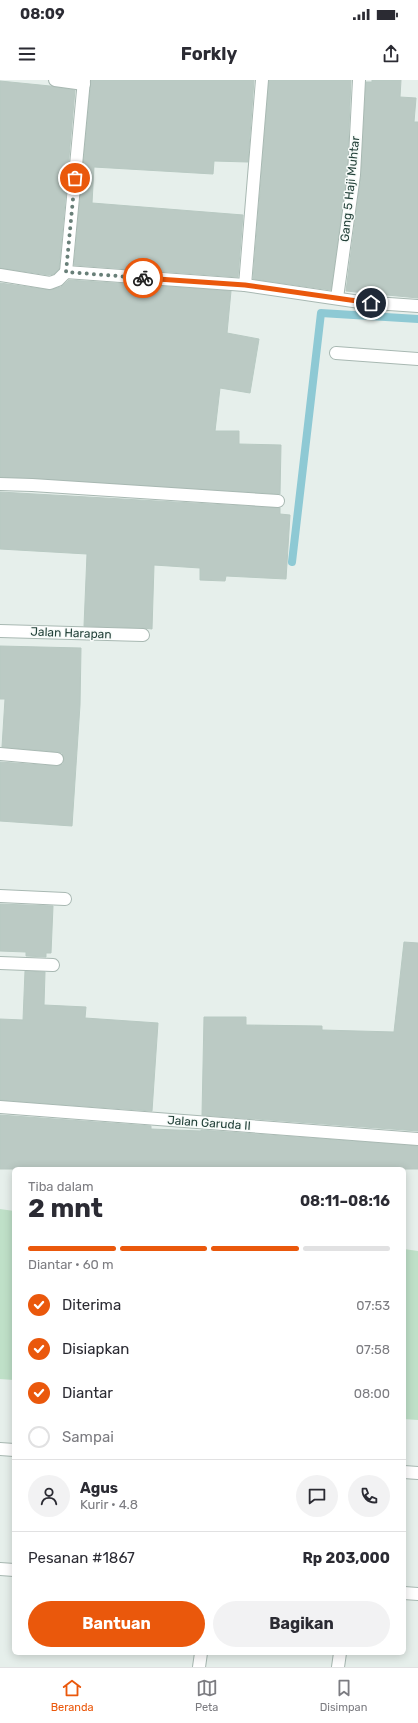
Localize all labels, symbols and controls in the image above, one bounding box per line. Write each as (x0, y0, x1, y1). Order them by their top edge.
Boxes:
text: 08:09 (20, 5, 65, 23)
icon: menu (16, 43, 38, 65)
text: Forkly (181, 43, 237, 65)
icon: share (380, 43, 402, 65)
street label: Gang 5 Haji Muhtar (337, 135, 363, 243)
pin (58, 161, 92, 195)
icon: bag (64, 167, 86, 189)
courier (123, 258, 163, 298)
icon: bike (132, 267, 154, 289)
pin (354, 286, 388, 320)
icon: home (360, 292, 382, 314)
street label: Jalan Harapan (30, 625, 112, 641)
street label: Jalan Garuda II (167, 1113, 251, 1133)
text: Tiba dalam (28, 1179, 94, 1194)
text: 08:11–08:16 (300, 1192, 390, 1210)
text: 2 mnt (28, 1193, 103, 1224)
text: Diantar · 60 m (28, 1257, 113, 1272)
icon: check (28, 1294, 50, 1316)
text: Diterima (62, 1296, 121, 1314)
text: 07:53 (356, 1298, 390, 1313)
icon: check (28, 1338, 50, 1360)
text: Disiapkan (62, 1340, 129, 1358)
text: 07:58 (356, 1342, 390, 1357)
icon: check (28, 1382, 50, 1404)
text: Diantar (62, 1384, 113, 1402)
text: 08:00 (354, 1386, 390, 1401)
text: Sampai (62, 1428, 114, 1446)
button: person (28, 1475, 70, 1517)
button: chat (296, 1475, 338, 1517)
button: phone (348, 1475, 390, 1517)
text: Agus (80, 1479, 118, 1497)
text: Kurir · 4.8 (80, 1497, 138, 1512)
text: Pesanan #1867 (28, 1549, 135, 1567)
text: Rp 203,000 (302, 1549, 390, 1567)
button: Bantuan (28, 1601, 205, 1647)
button: Bagikan (213, 1601, 390, 1647)
tab: Beranda (51, 1677, 94, 1714)
tab: Peta (195, 1677, 218, 1714)
tab: Disimpan (320, 1677, 367, 1714)

